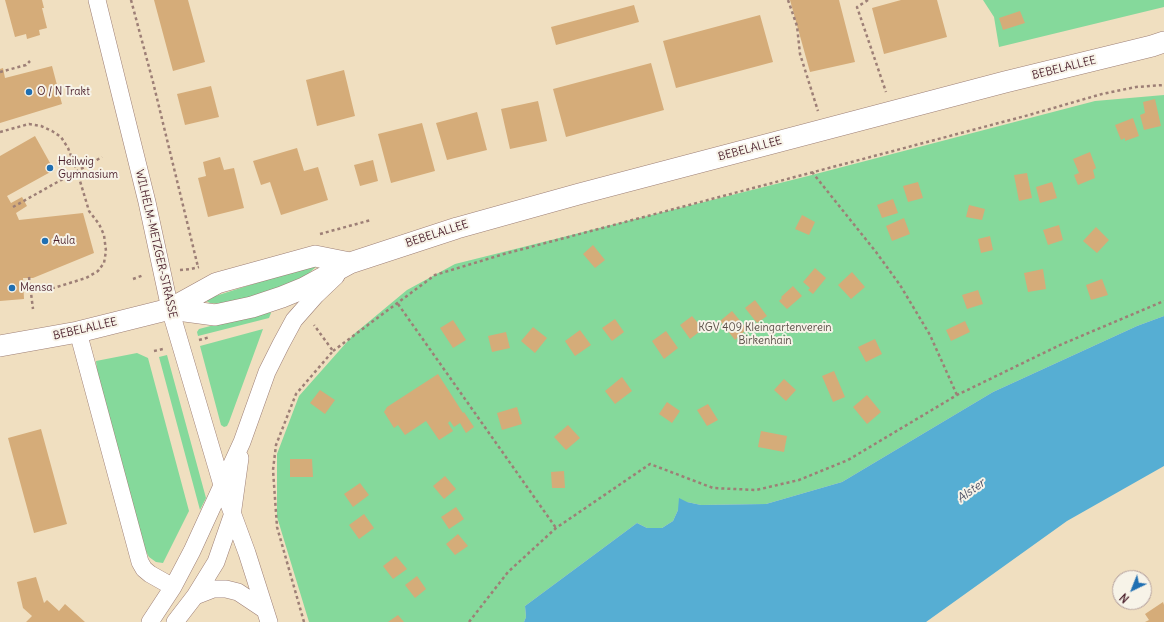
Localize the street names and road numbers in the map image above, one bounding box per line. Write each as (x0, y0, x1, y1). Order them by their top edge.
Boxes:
street label: BEBELALLEE (1031, 54, 1097, 82)
street label: BEBELALLEE (717, 134, 783, 164)
street label: WILHELM-METZGER-STRASSE (132, 168, 180, 320)
street label: BEBELALLEE (404, 218, 470, 250)
street label: BEBELALLEE (52, 315, 118, 343)

